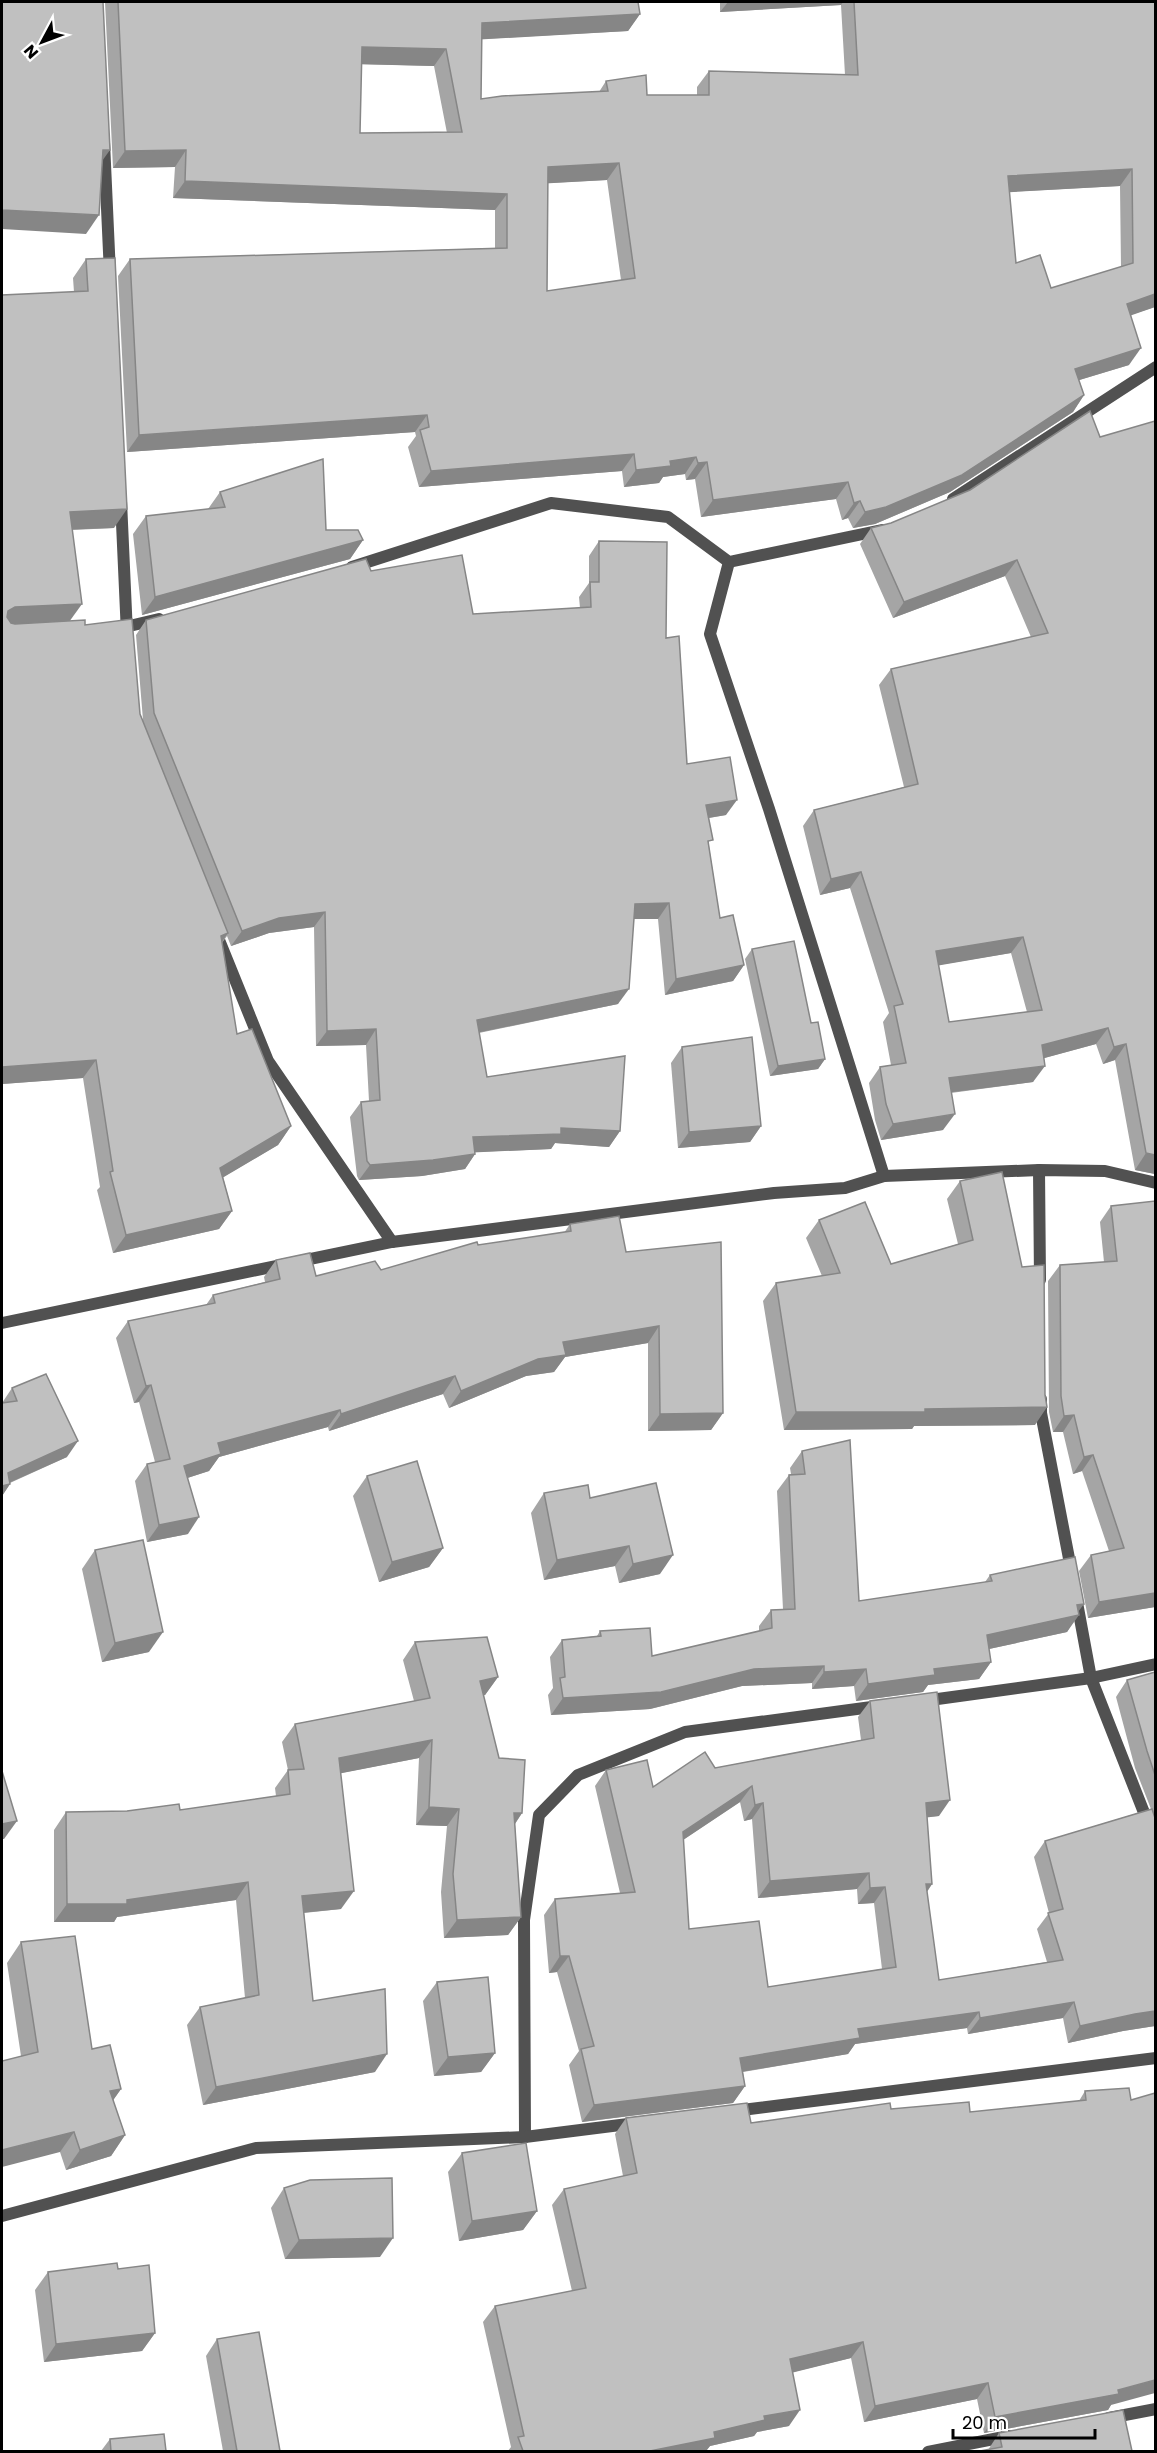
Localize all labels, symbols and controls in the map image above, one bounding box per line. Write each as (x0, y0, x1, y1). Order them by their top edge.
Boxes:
north arrow (12, 12, 72, 72)
text: N (18, 39, 44, 64)
scale bar (953, 2402, 1096, 2440)
text: 20 m (962, 2410, 1007, 2435)

